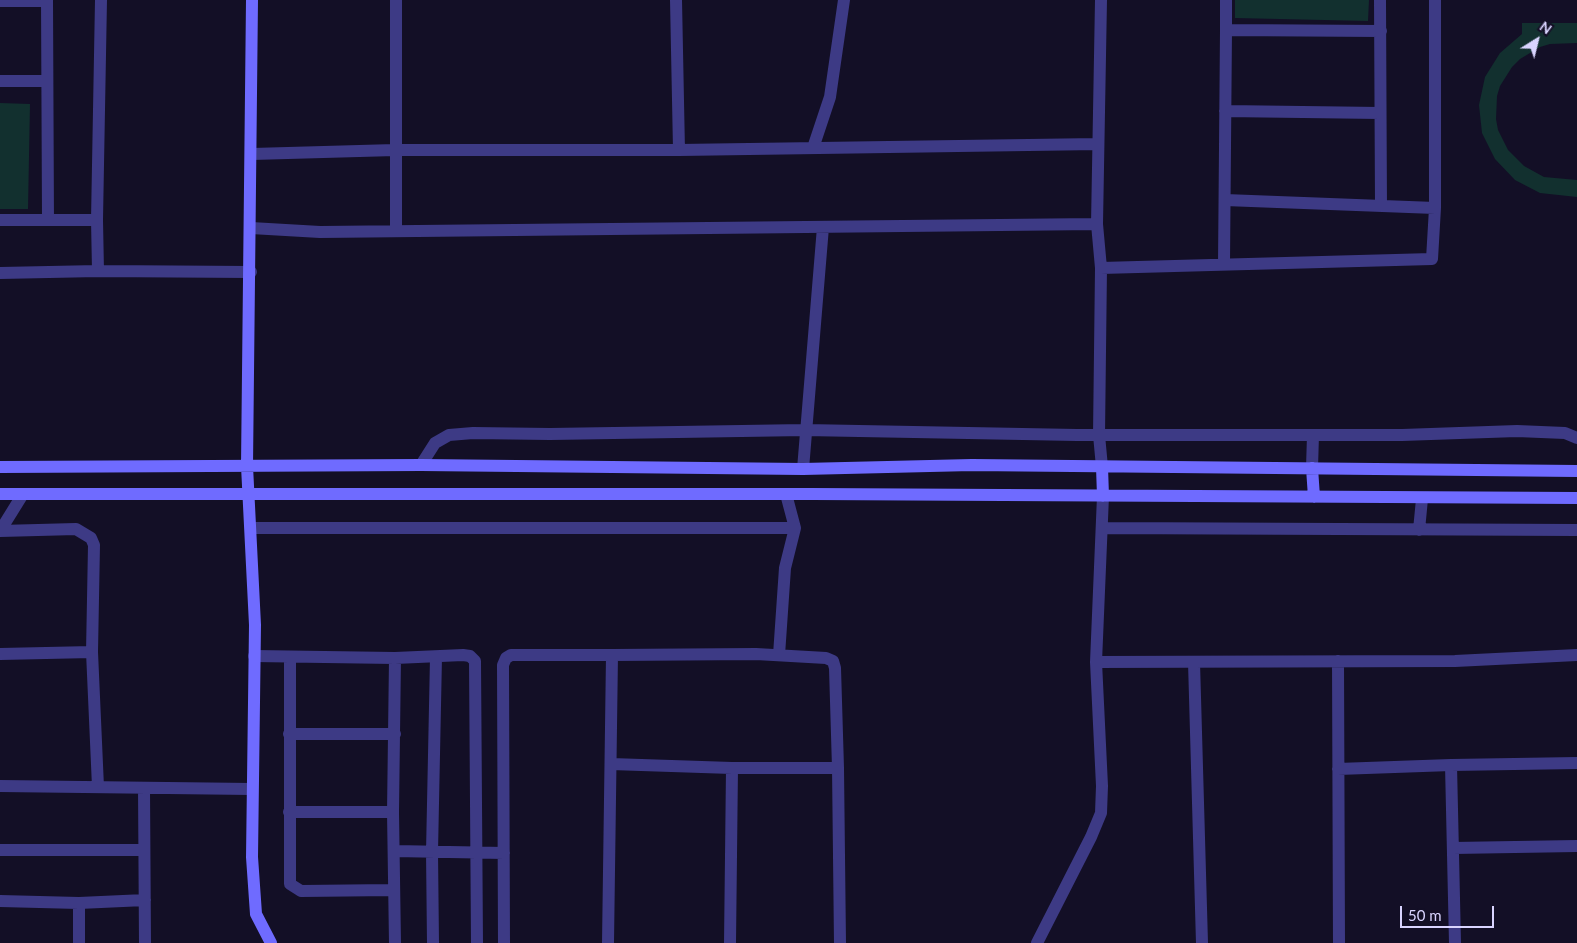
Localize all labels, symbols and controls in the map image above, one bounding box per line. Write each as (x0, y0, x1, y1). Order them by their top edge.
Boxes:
north arrow (1512, 15, 1562, 65)
text: N (1537, 17, 1555, 38)
scale bar (1402, 896, 1496, 928)
text: 50 m (1408, 906, 1442, 924)

